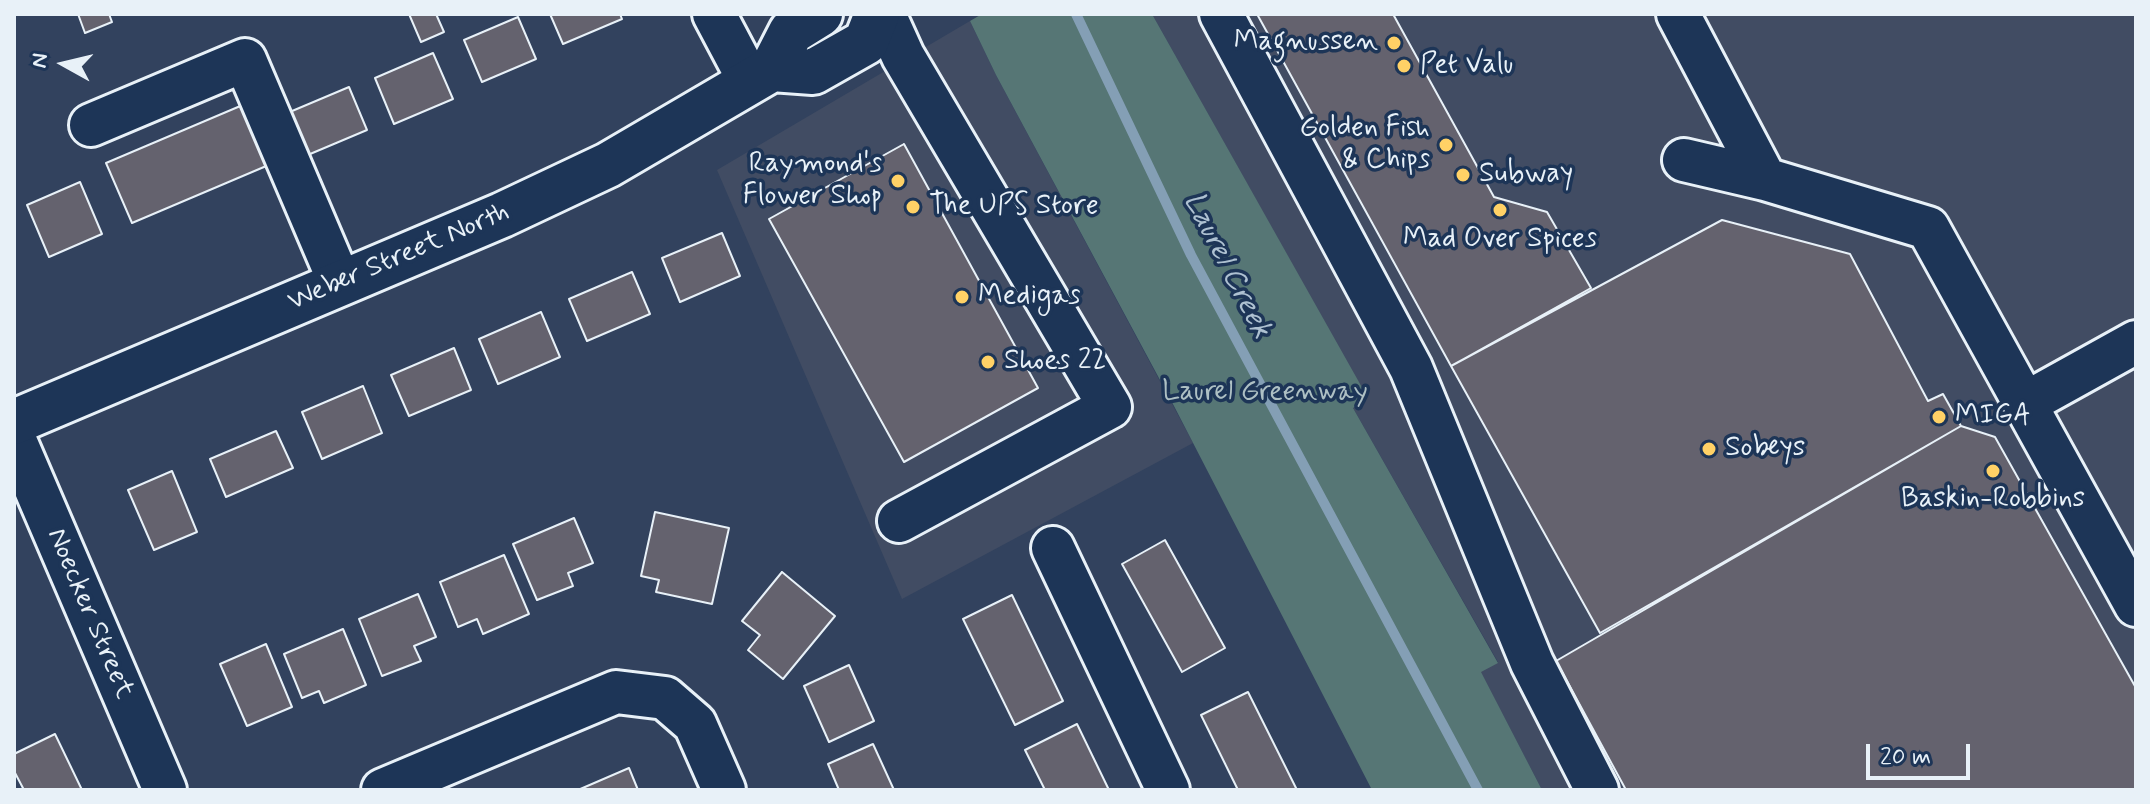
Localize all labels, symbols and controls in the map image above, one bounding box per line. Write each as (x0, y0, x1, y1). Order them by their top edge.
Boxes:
north arrow (24, 24, 104, 104)
place label: Magnussen (1234, 26, 1378, 60)
marker: Magnussen (1385, 34, 1403, 52)
place label: Pet Valu (1420, 49, 1513, 83)
text: N (25, 51, 55, 70)
marker: Pet Valu (1395, 57, 1413, 75)
place label: Golden Fish & Chips (1299, 112, 1430, 178)
marker: Golden Fish & Chips (1437, 136, 1455, 154)
place label: Raymond's Flower Shop (743, 148, 882, 214)
place label: Subway (1479, 158, 1573, 192)
marker: Subway (1454, 166, 1472, 184)
marker: Raymond's Flower Shop (889, 172, 907, 190)
water label: Laurel Creek (1174, 187, 1278, 345)
place label: The UPS Store (929, 190, 1099, 224)
street label: Weber Street North (283, 196, 515, 320)
marker: The UPS Store (904, 198, 922, 216)
marker: Mad Over Spices (1491, 201, 1509, 219)
place label: Mad Over Spices (1403, 223, 1597, 257)
place label: Medigas (978, 280, 1081, 314)
marker: Medigas (953, 288, 971, 306)
place label: Shoes 22 (1004, 345, 1106, 379)
marker: Shoes 22 (979, 353, 997, 371)
park label: Laurel Greenway (1162, 376, 1368, 410)
place label: MIGA (1955, 400, 2031, 434)
marker: MIGA (1930, 408, 1948, 426)
place label: Sobeys (1725, 432, 1805, 466)
marker: Sobeys (1700, 440, 1718, 458)
marker: Baskin-Robbins (1984, 462, 2002, 480)
place label: Baskin-Robbins (1901, 483, 2085, 517)
street label: Noecker Street (38, 524, 140, 704)
scale bar (1870, 728, 1974, 778)
text: 20 m (1880, 742, 1931, 773)

